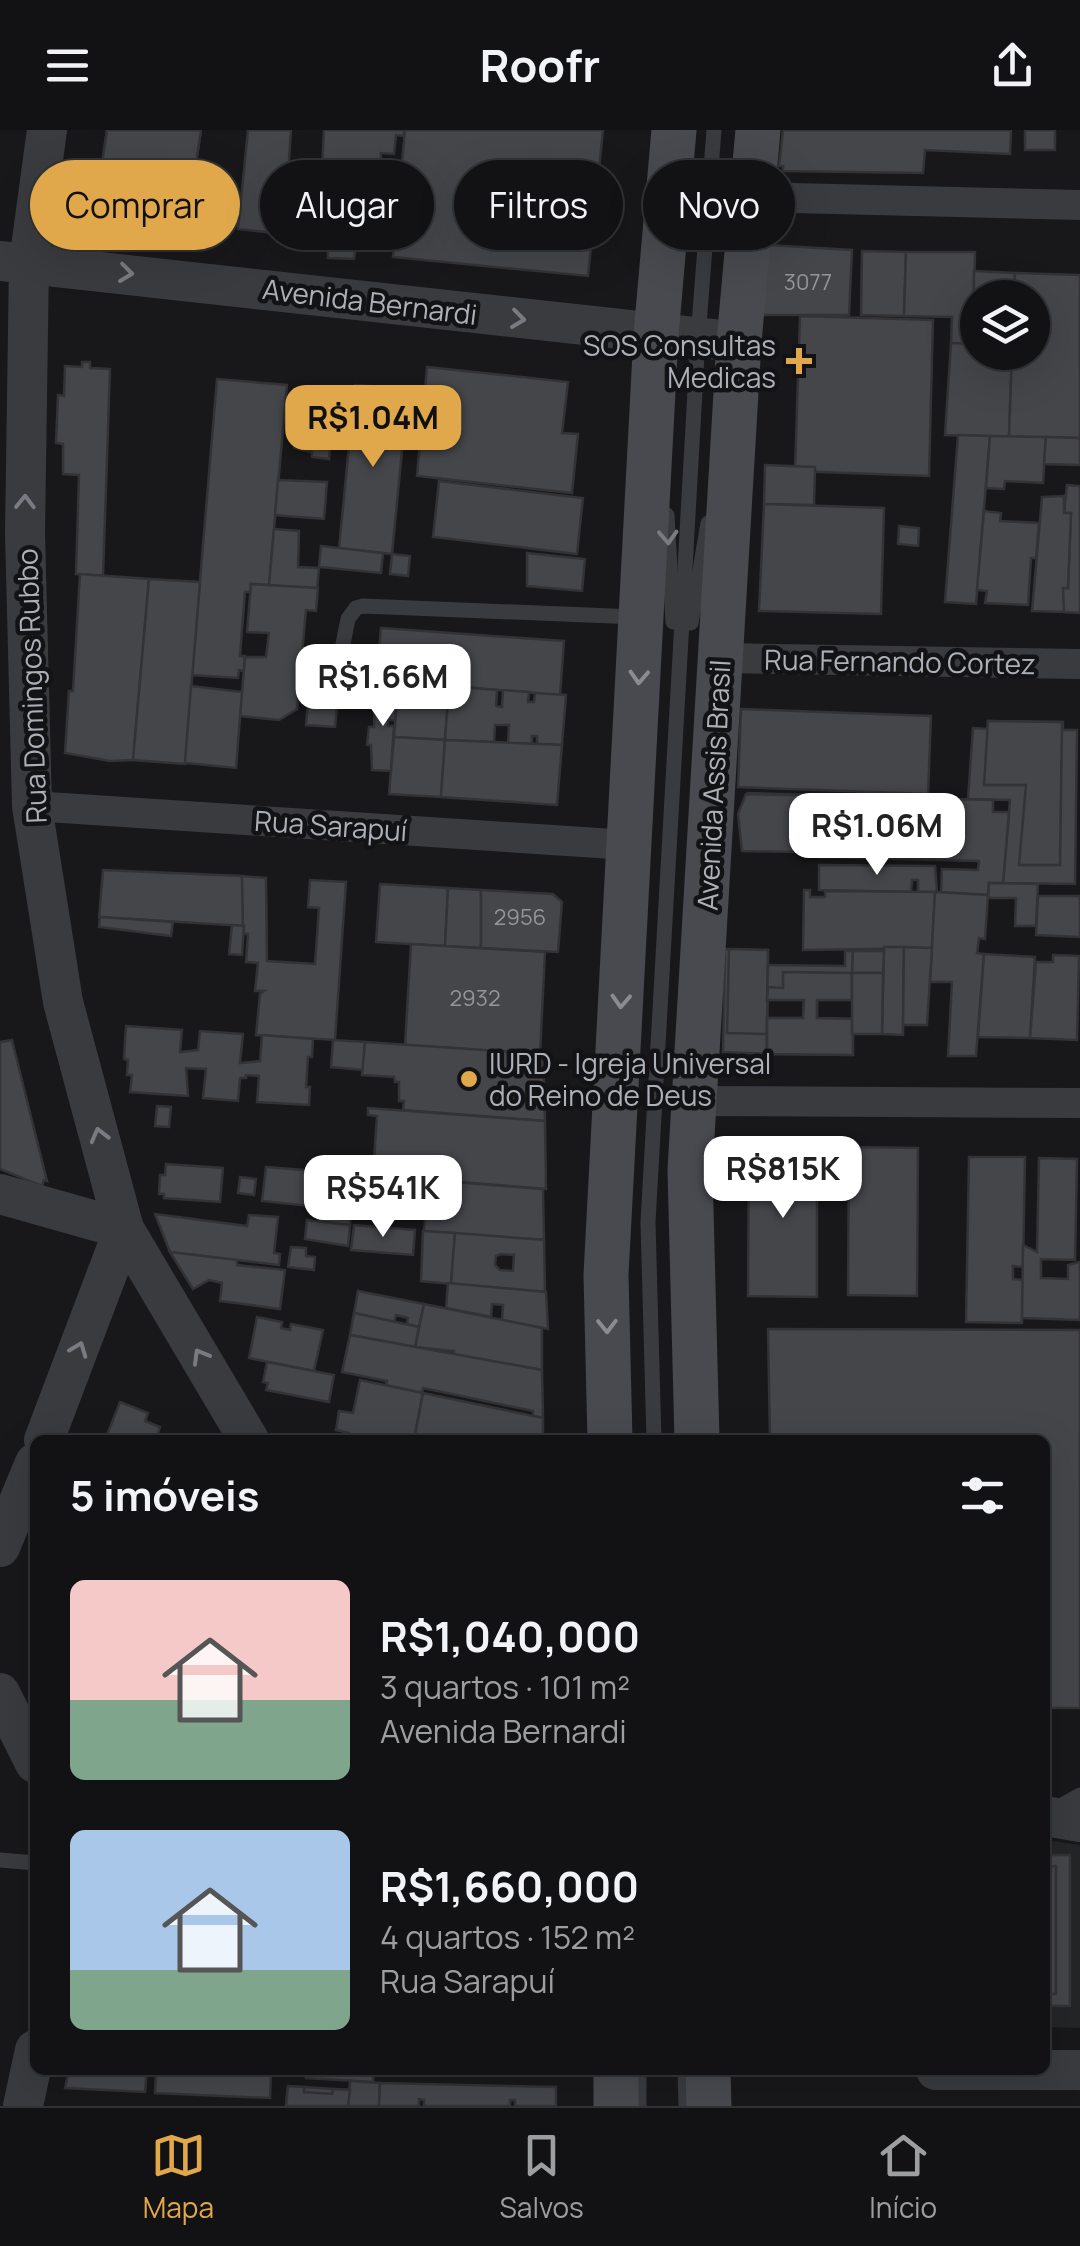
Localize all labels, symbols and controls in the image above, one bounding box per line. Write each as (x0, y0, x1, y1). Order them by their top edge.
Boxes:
text: Roofr (480, 34, 600, 96)
icon: menu (40, 38, 95, 93)
icon: share (985, 38, 1040, 93)
chip: Comprar (30, 160, 240, 250)
chip: Alugar (260, 160, 434, 250)
chip: Filtros (454, 160, 623, 250)
chip: Novo (643, 160, 795, 250)
one-way arrow (118, 262, 134, 283)
house number: 3077 (784, 267, 832, 297)
street label: Avenida Bernardi (261, 269, 479, 333)
map controls (960, 280, 1050, 370)
button: layers (960, 280, 1050, 370)
one-way arrow (510, 308, 526, 329)
place label: SOS Consultas Medicas (583, 326, 776, 396)
marker: SOS Consultas Medicas (786, 348, 812, 374)
pin: R$1.04M (281, 385, 465, 470)
text: R$1.04M (307, 395, 439, 439)
one-way arrow (15, 494, 36, 510)
one-way arrow (657, 529, 678, 545)
street label: Rua Domingos Rubbo (7, 548, 55, 824)
street label: Rua Fernando Cortez (764, 640, 1036, 682)
pin: R$1.66M (291, 644, 475, 729)
text: R$1.66M (318, 654, 448, 698)
street label: Avenida Assis Brasil (687, 659, 739, 911)
one-way arrow (629, 669, 650, 685)
pin: R$1.06M (785, 793, 969, 878)
street label: Rua Sarapuí (253, 801, 409, 849)
text: R$1.06M (811, 803, 943, 847)
house number: 2956 (494, 902, 546, 932)
house number: 2932 (450, 983, 500, 1013)
one-way arrow (611, 994, 632, 1010)
place label: IURD - Igreja Universal do Reino de Deus (489, 1044, 771, 1114)
marker: IURD - Igreja Universal do Reino de Deus (458, 1068, 480, 1090)
one-way arrow (89, 1127, 110, 1144)
pin: R$815K (702, 1136, 864, 1221)
text: R$815K (726, 1146, 840, 1190)
pin: R$541K (302, 1155, 464, 1240)
text: R$541K (326, 1165, 440, 1209)
one-way arrow (597, 1318, 618, 1334)
one-way arrow (67, 1341, 87, 1359)
one-way arrow (192, 1349, 212, 1367)
text: 5 imóveis (70, 1466, 260, 1524)
icon: filters (955, 1468, 1010, 1523)
text: R$1,040,000 (380, 1607, 640, 1665)
icon: home (150, 1620, 270, 1740)
text: 3 quartos · 101 m² (380, 1665, 630, 1709)
text: Avenida Bernardi (380, 1709, 627, 1753)
text: R$1,660,000 (380, 1857, 639, 1915)
icon: home (150, 1870, 270, 1990)
text: 4 quartos · 152 m² (380, 1915, 635, 1959)
text: Rua Sarapuí (380, 1959, 555, 2003)
tab: Mapa (143, 2128, 214, 2226)
tab: Salvos (500, 2128, 584, 2226)
tab: Início (869, 2128, 937, 2226)

